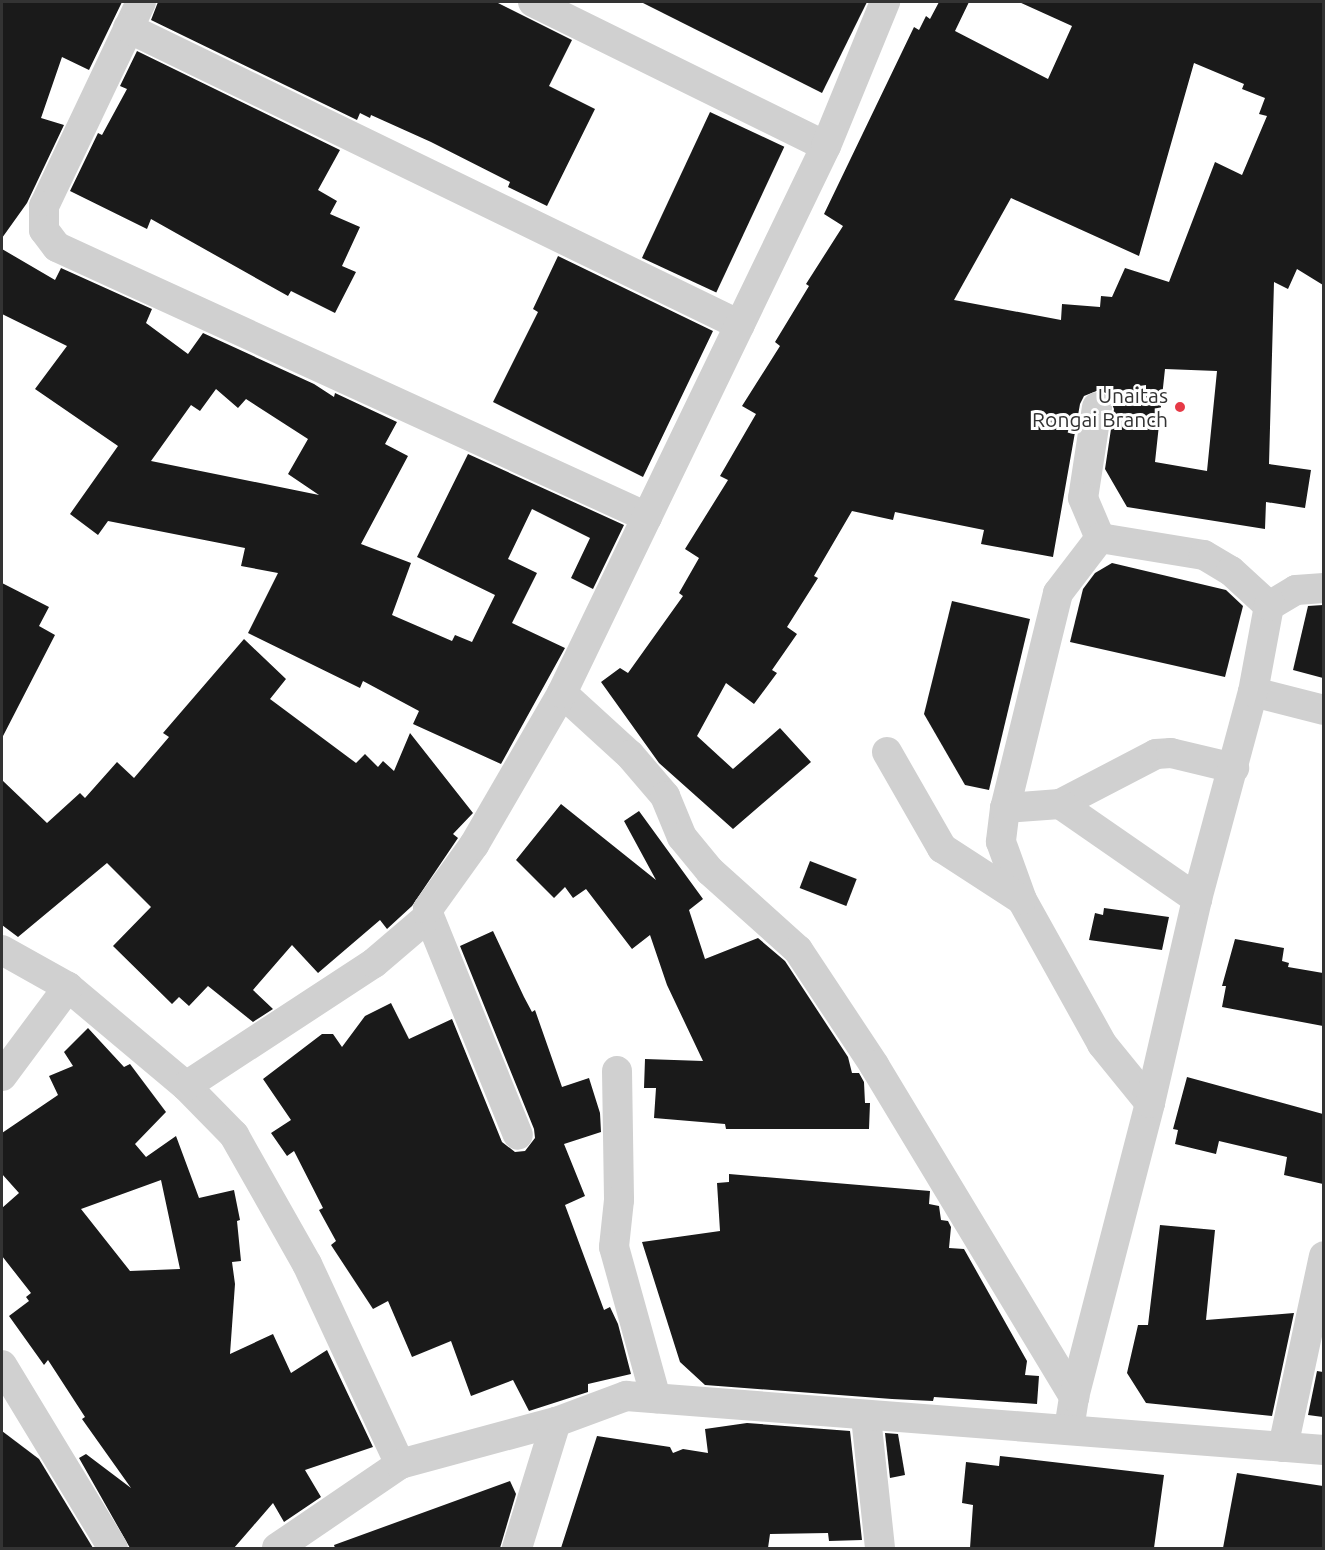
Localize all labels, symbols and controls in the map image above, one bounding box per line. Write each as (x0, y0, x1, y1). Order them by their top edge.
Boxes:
place label: Unaitas Rongai Branch (1032, 382, 1168, 432)
marker: Unaitas Rongai Branch (1173, 400, 1187, 414)

